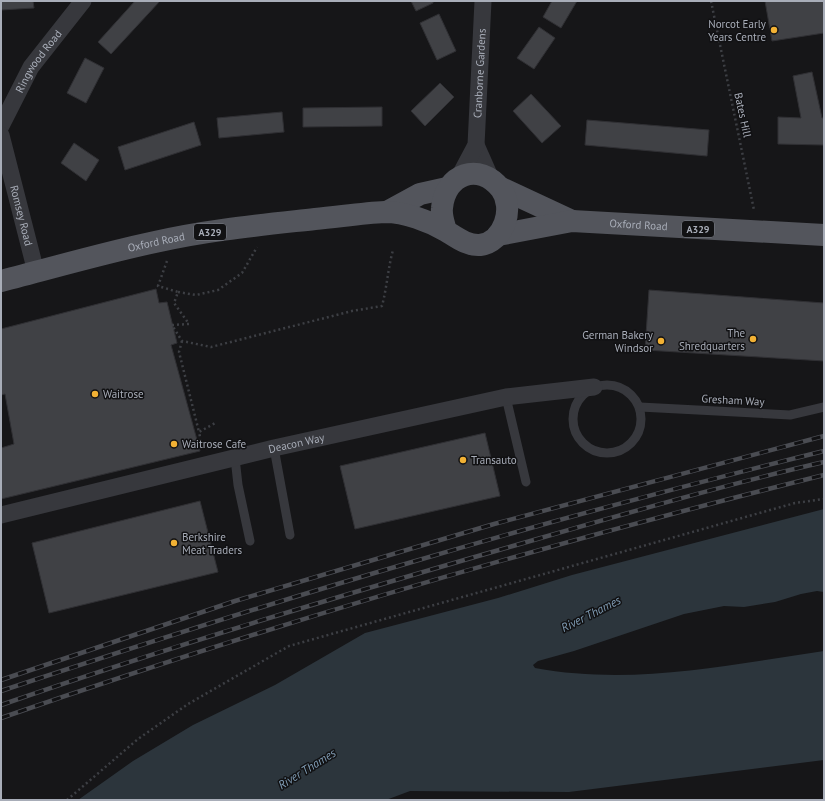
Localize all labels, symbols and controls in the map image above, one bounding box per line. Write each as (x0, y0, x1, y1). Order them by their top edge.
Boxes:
place label: Norcot Early Years Centre (708, 17, 767, 44)
marker: Norcot Early Years Centre (769, 25, 779, 35)
street label: Ringwood Road (12, 27, 65, 95)
street label: Cranborne Gardens (470, 28, 489, 118)
street label: Bates Hill (731, 91, 755, 139)
street label: Romsey Road (7, 184, 36, 247)
street label: Oxford Road (609, 216, 668, 233)
road number: A329 (682, 221, 714, 237)
road number: A329 (194, 224, 226, 240)
street label: Oxford Road (126, 229, 186, 255)
place label: The Shredquarters (679, 326, 745, 353)
place label: German Bakery Windsor (582, 328, 654, 355)
marker: The Shredquarters (748, 334, 758, 344)
marker: German Bakery Windsor (656, 336, 666, 346)
place label: Waitrose (103, 387, 144, 401)
marker: Waitrose (90, 389, 100, 399)
street label: Gresham Way (701, 391, 766, 409)
street label: Deacon Way (267, 430, 327, 456)
place label: Waitrose Cafe (182, 437, 247, 451)
marker: Waitrose Cafe (169, 439, 179, 449)
place label: Transauto (471, 453, 517, 467)
marker: Transauto (458, 455, 468, 465)
place label: Berkshire Meat Traders (182, 530, 242, 557)
marker: Berkshire Meat Traders (169, 538, 179, 548)
water label: River Thames (558, 592, 623, 635)
water label: River Thames (275, 745, 339, 792)

